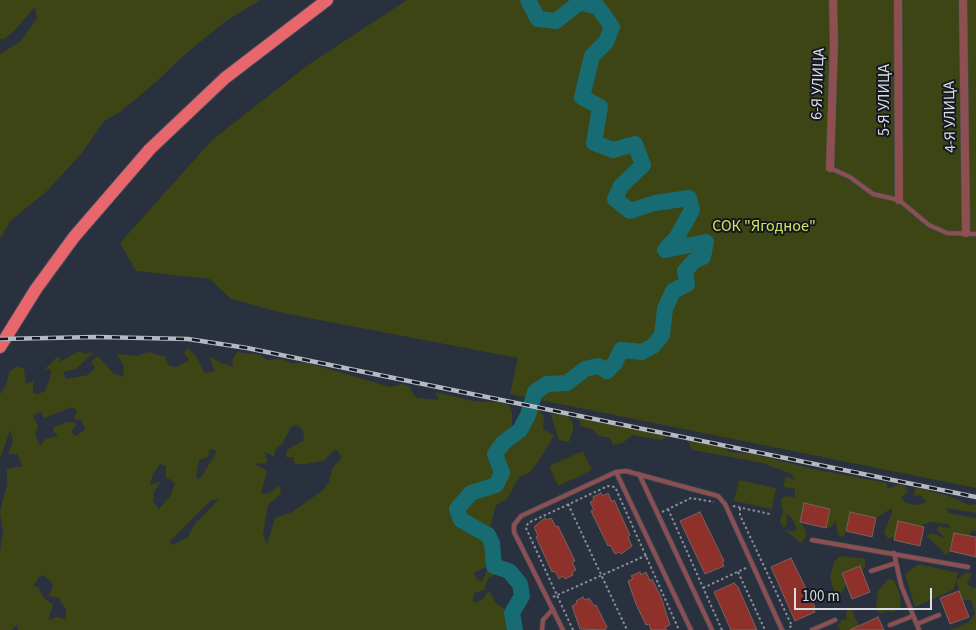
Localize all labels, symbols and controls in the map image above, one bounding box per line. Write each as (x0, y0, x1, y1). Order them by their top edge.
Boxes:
street label: 6-Я УЛИЦА (808, 48, 830, 120)
street label: 5-Я УЛИЦА (875, 64, 895, 136)
street label: 4-Я УЛИЦА (941, 81, 961, 153)
park label: СОК "Ягодное" (712, 217, 816, 237)
scale bar (796, 578, 934, 610)
text: 100 m (802, 586, 840, 607)

